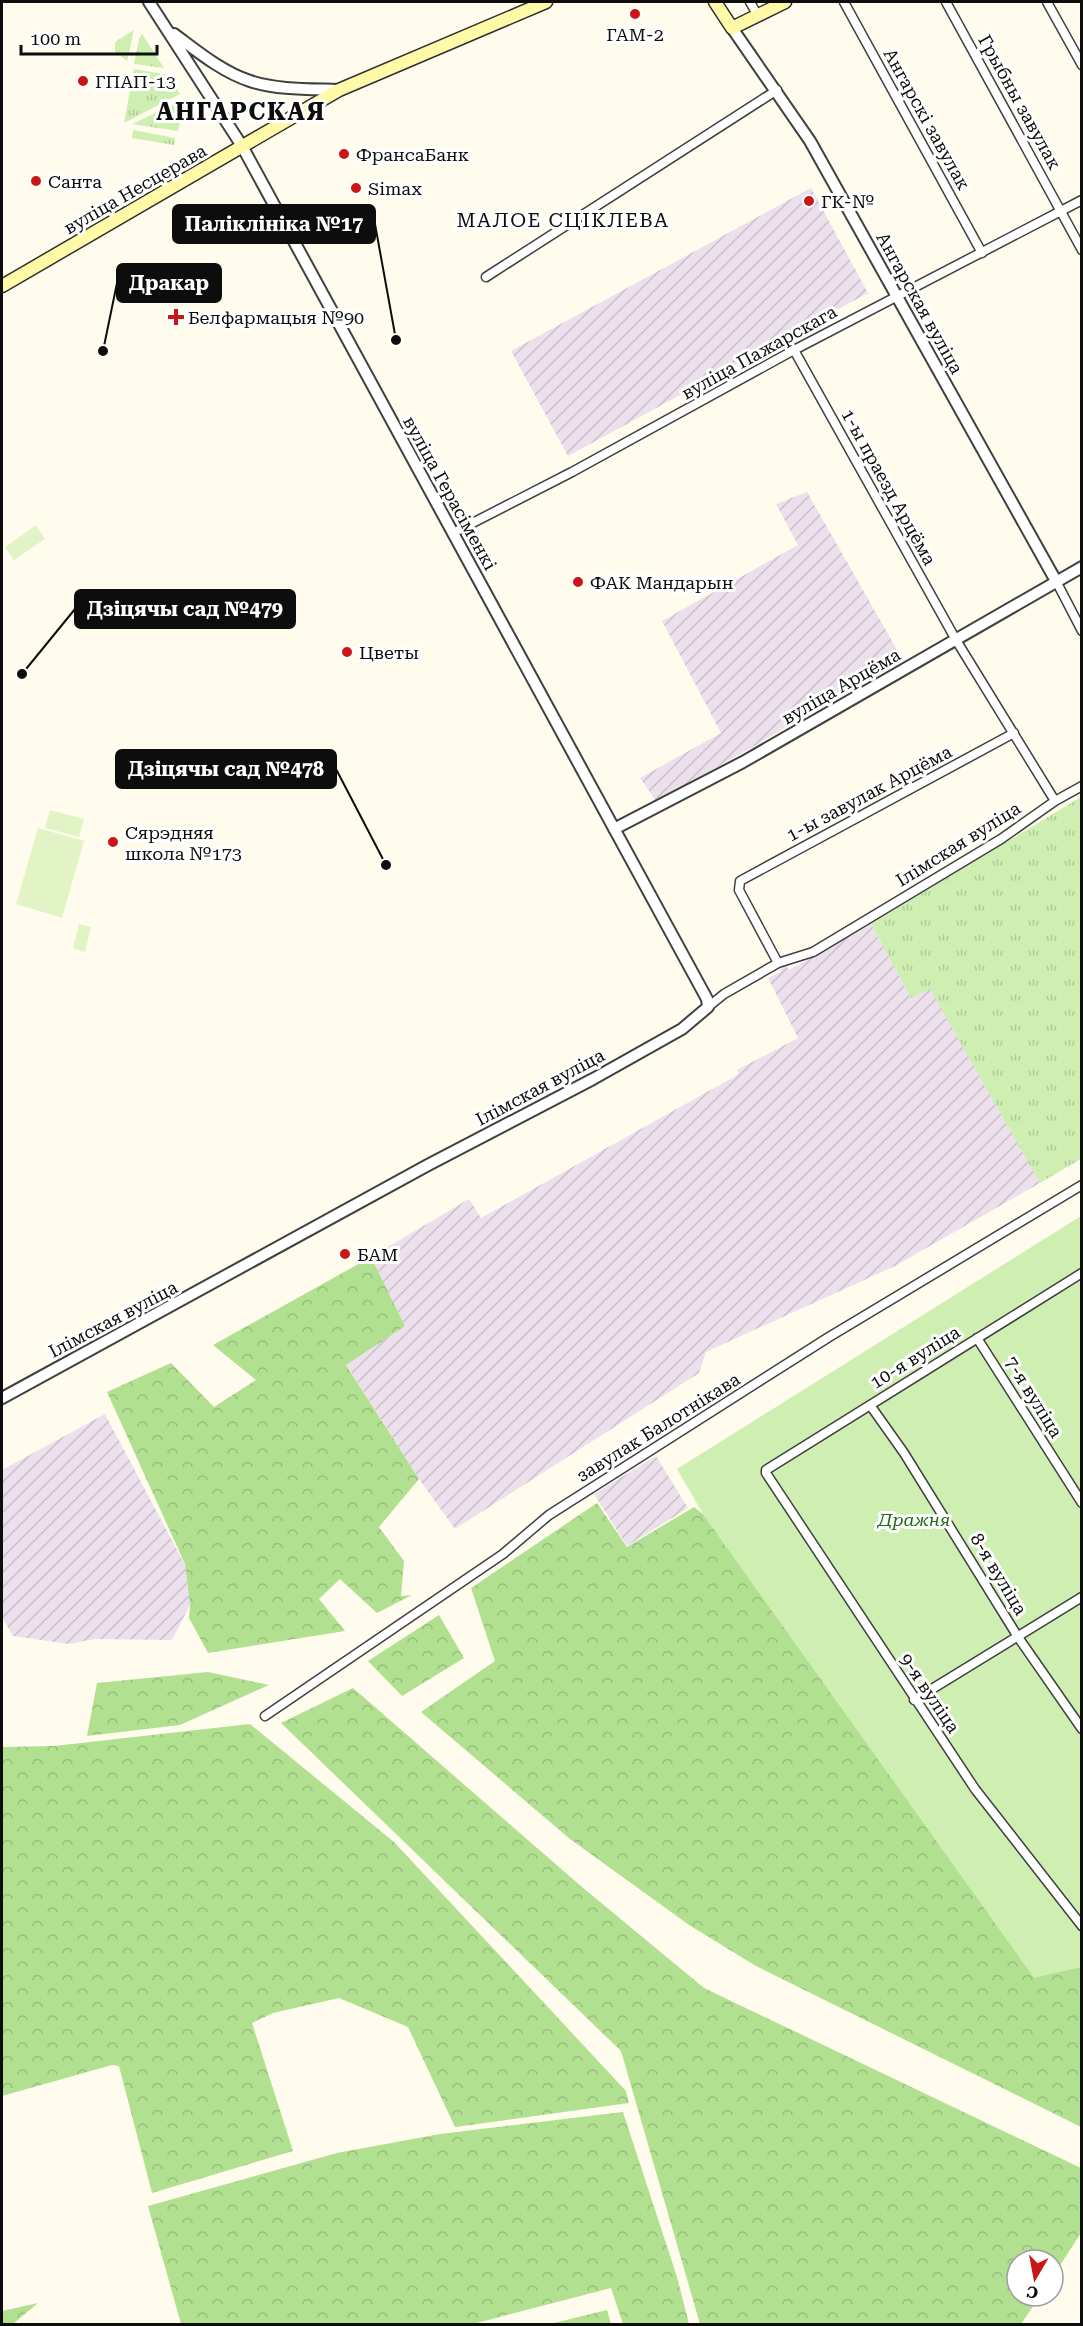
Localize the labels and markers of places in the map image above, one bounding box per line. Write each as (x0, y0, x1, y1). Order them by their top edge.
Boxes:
marker: ГАМ-2 (628, 7, 642, 21)
place label: ГАМ-2 (606, 24, 664, 45)
place label: ГПАП-13 (95, 71, 176, 92)
marker: ГПАП-13 (76, 74, 90, 88)
place label: ФрансаБанк (356, 144, 469, 165)
marker: ФрансаБанк (337, 147, 351, 161)
place label: Санта (48, 171, 102, 192)
marker: Санта (29, 174, 43, 188)
place label: Simax (368, 178, 422, 199)
marker: Simax (349, 181, 363, 195)
place label: ГК-№ (821, 191, 874, 212)
marker: ГК-№ (802, 194, 816, 208)
callout: Паліклініка №17 (173, 205, 375, 243)
callout: Дракар (117, 264, 221, 302)
place label: Белфармацыя №90 (188, 307, 364, 328)
marker: Белфармацыя №90 (169, 310, 183, 324)
place label: ФАК Мандарын (590, 572, 734, 593)
marker: ФАК Мандарын (571, 575, 585, 589)
callout: Дзіцячы сад №479 (75, 590, 295, 628)
place label: Цветы (359, 642, 419, 663)
marker: Цветы (340, 645, 354, 659)
callout: Дзіцячы сад №478 (116, 750, 336, 788)
place label: Сярэдняя школа №173 (125, 822, 242, 864)
marker: Сярэдняя школа №173 (106, 835, 120, 849)
place label: БАМ (357, 1244, 398, 1265)
marker: БАМ (338, 1247, 352, 1261)

